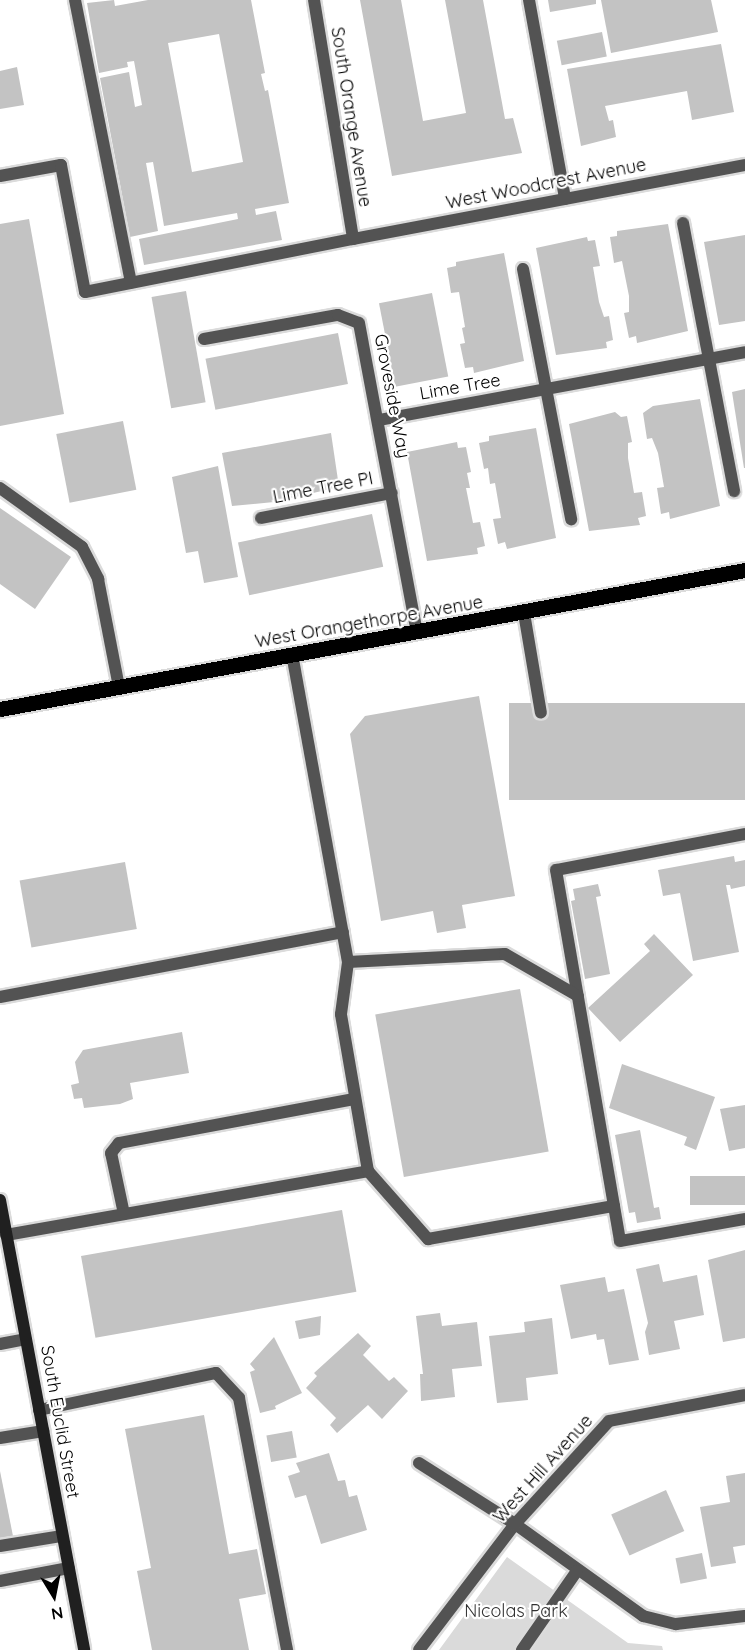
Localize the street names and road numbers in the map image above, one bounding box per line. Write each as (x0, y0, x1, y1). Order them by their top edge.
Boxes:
street label: South Orange Avenue (326, 26, 376, 208)
street label: West Woodcrest Avenue (444, 154, 648, 214)
street label: Groveside Way (369, 332, 415, 460)
street label: Lime Tree (418, 369, 502, 405)
street label: Lime Tree PI (271, 468, 375, 508)
street label: West Orangethorpe Avenue (253, 591, 485, 653)
street label: South Euclid Street (36, 1344, 84, 1500)
street label: West Hill Avenue (489, 1410, 597, 1528)

